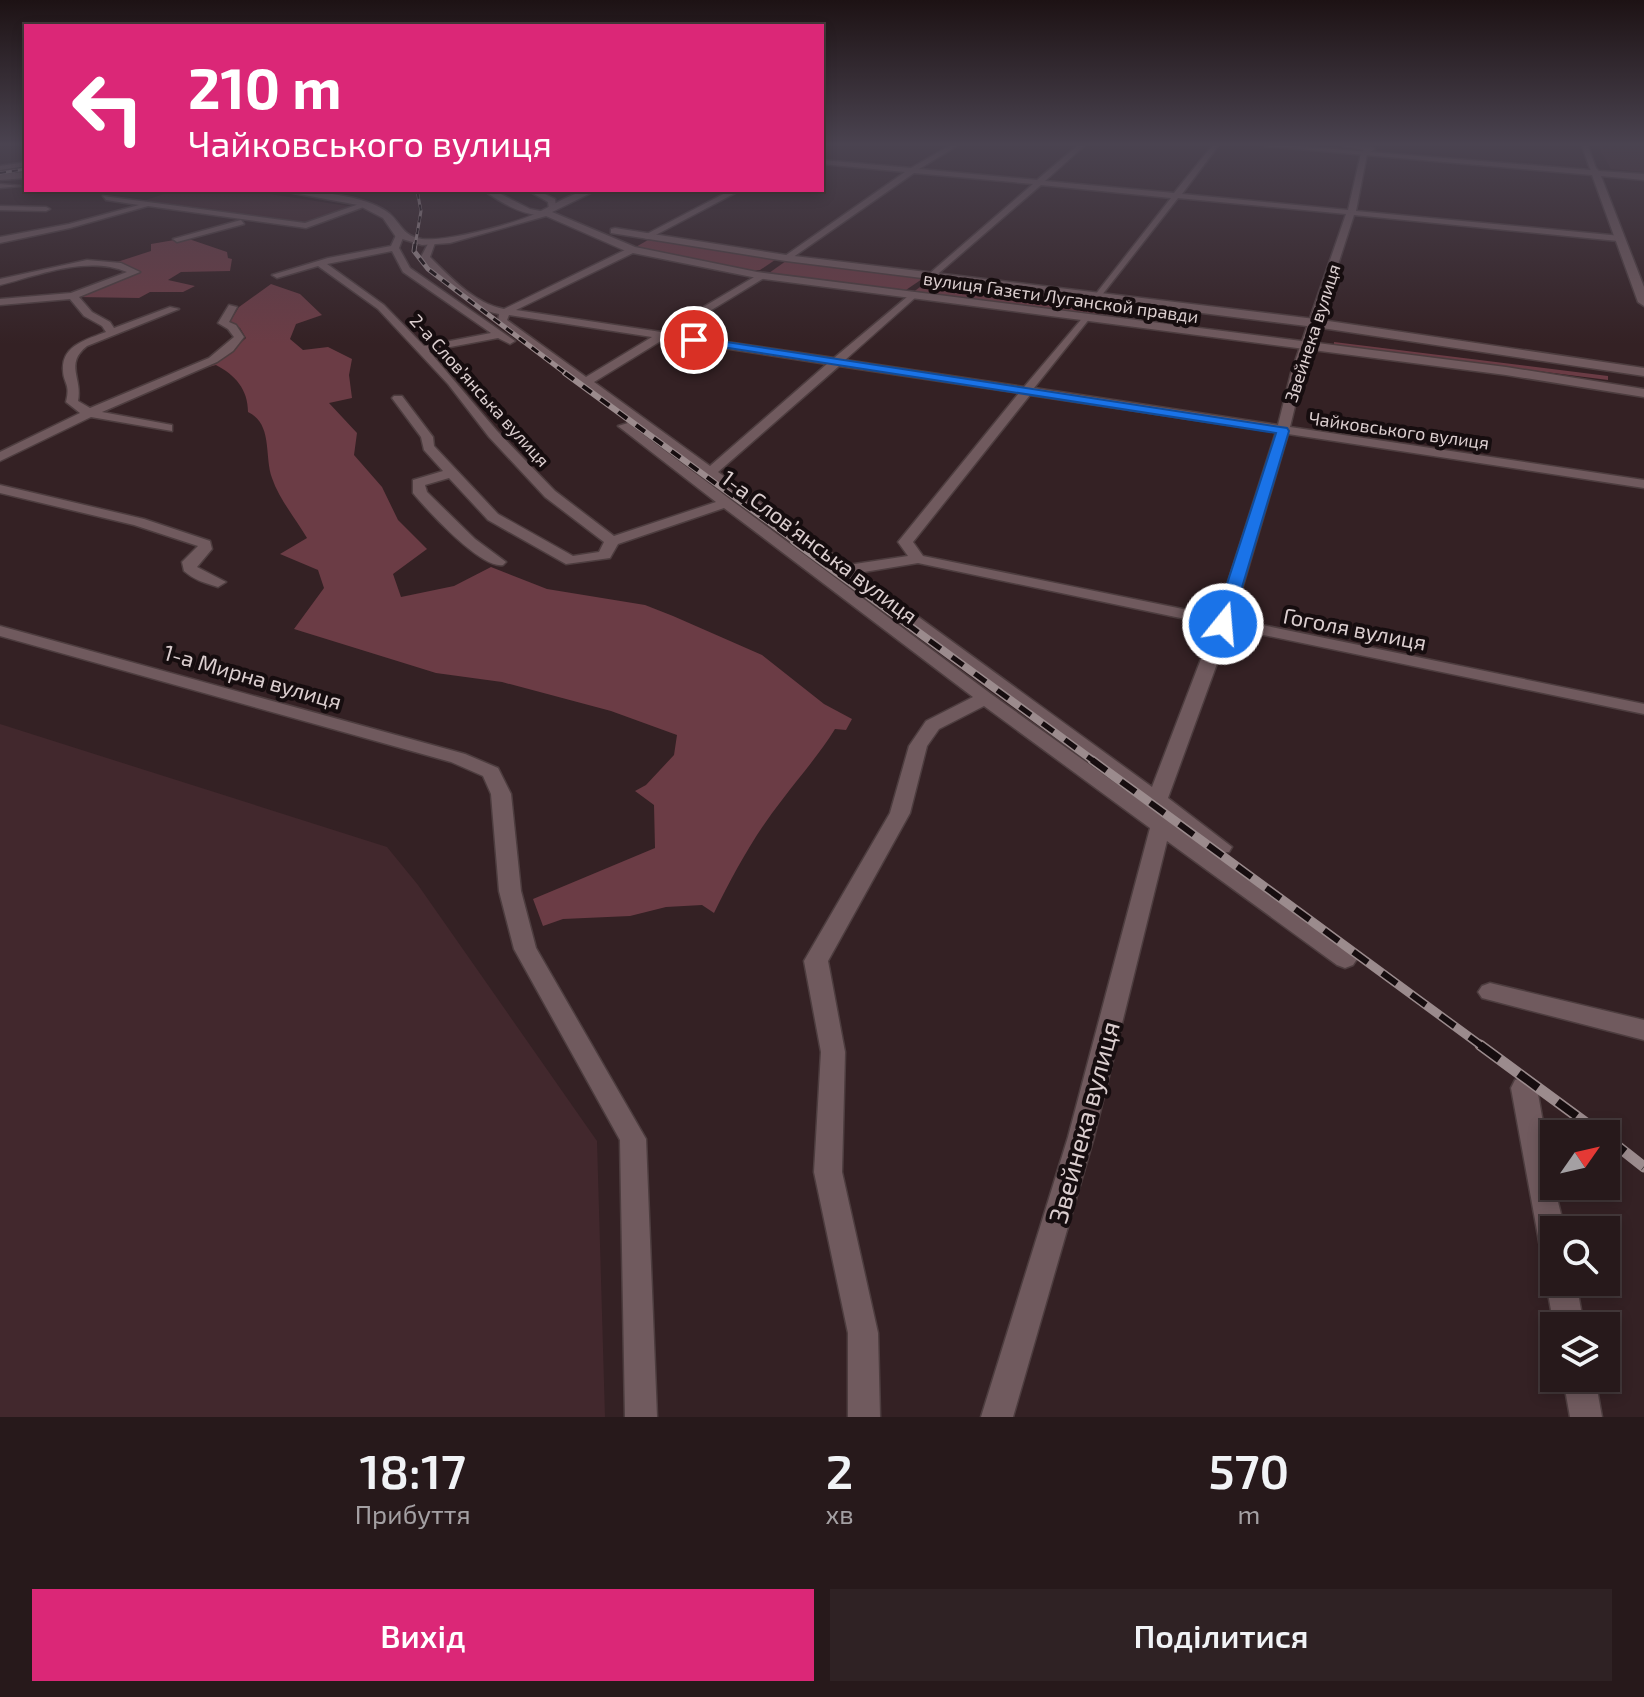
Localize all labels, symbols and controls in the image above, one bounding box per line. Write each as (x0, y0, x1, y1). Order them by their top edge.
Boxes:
text: 210 m (188, 53, 342, 120)
icon: left (56, 56, 160, 160)
text: Чайковського вулиця (188, 121, 552, 164)
street label: Звейнека вулиця (1279, 261, 1345, 405)
street label: вулиця Газєти Луганской правди (922, 267, 1200, 327)
pin (660, 306, 728, 374)
street label: 2-а Слов’янська вулиця (406, 309, 554, 471)
icon: arrive (672, 318, 716, 362)
street label: Чайковського вулиця (1307, 406, 1491, 454)
street label: 1-а Слов’янська вулиця (716, 464, 923, 629)
position arrow (1181, 582, 1265, 666)
street label: Гоголя вулиця (1281, 601, 1429, 656)
street label: 1-а Мирна вулиця (161, 638, 345, 715)
street label: Звейнека вулиця (1041, 1018, 1126, 1227)
north arrow (1540, 1120, 1620, 1200)
map controls (1540, 1120, 1620, 1392)
button: search (1540, 1216, 1620, 1296)
button: layers (1540, 1312, 1620, 1392)
text: 18:17 (359, 1441, 466, 1499)
text: 2 (826, 1441, 853, 1499)
text: 570 (1208, 1441, 1289, 1499)
text: Прибуття (355, 1498, 471, 1529)
text: хв (825, 1498, 854, 1529)
text: m (1237, 1498, 1260, 1529)
button: Вихід (32, 1589, 814, 1681)
button: Поділитися (830, 1589, 1612, 1681)

